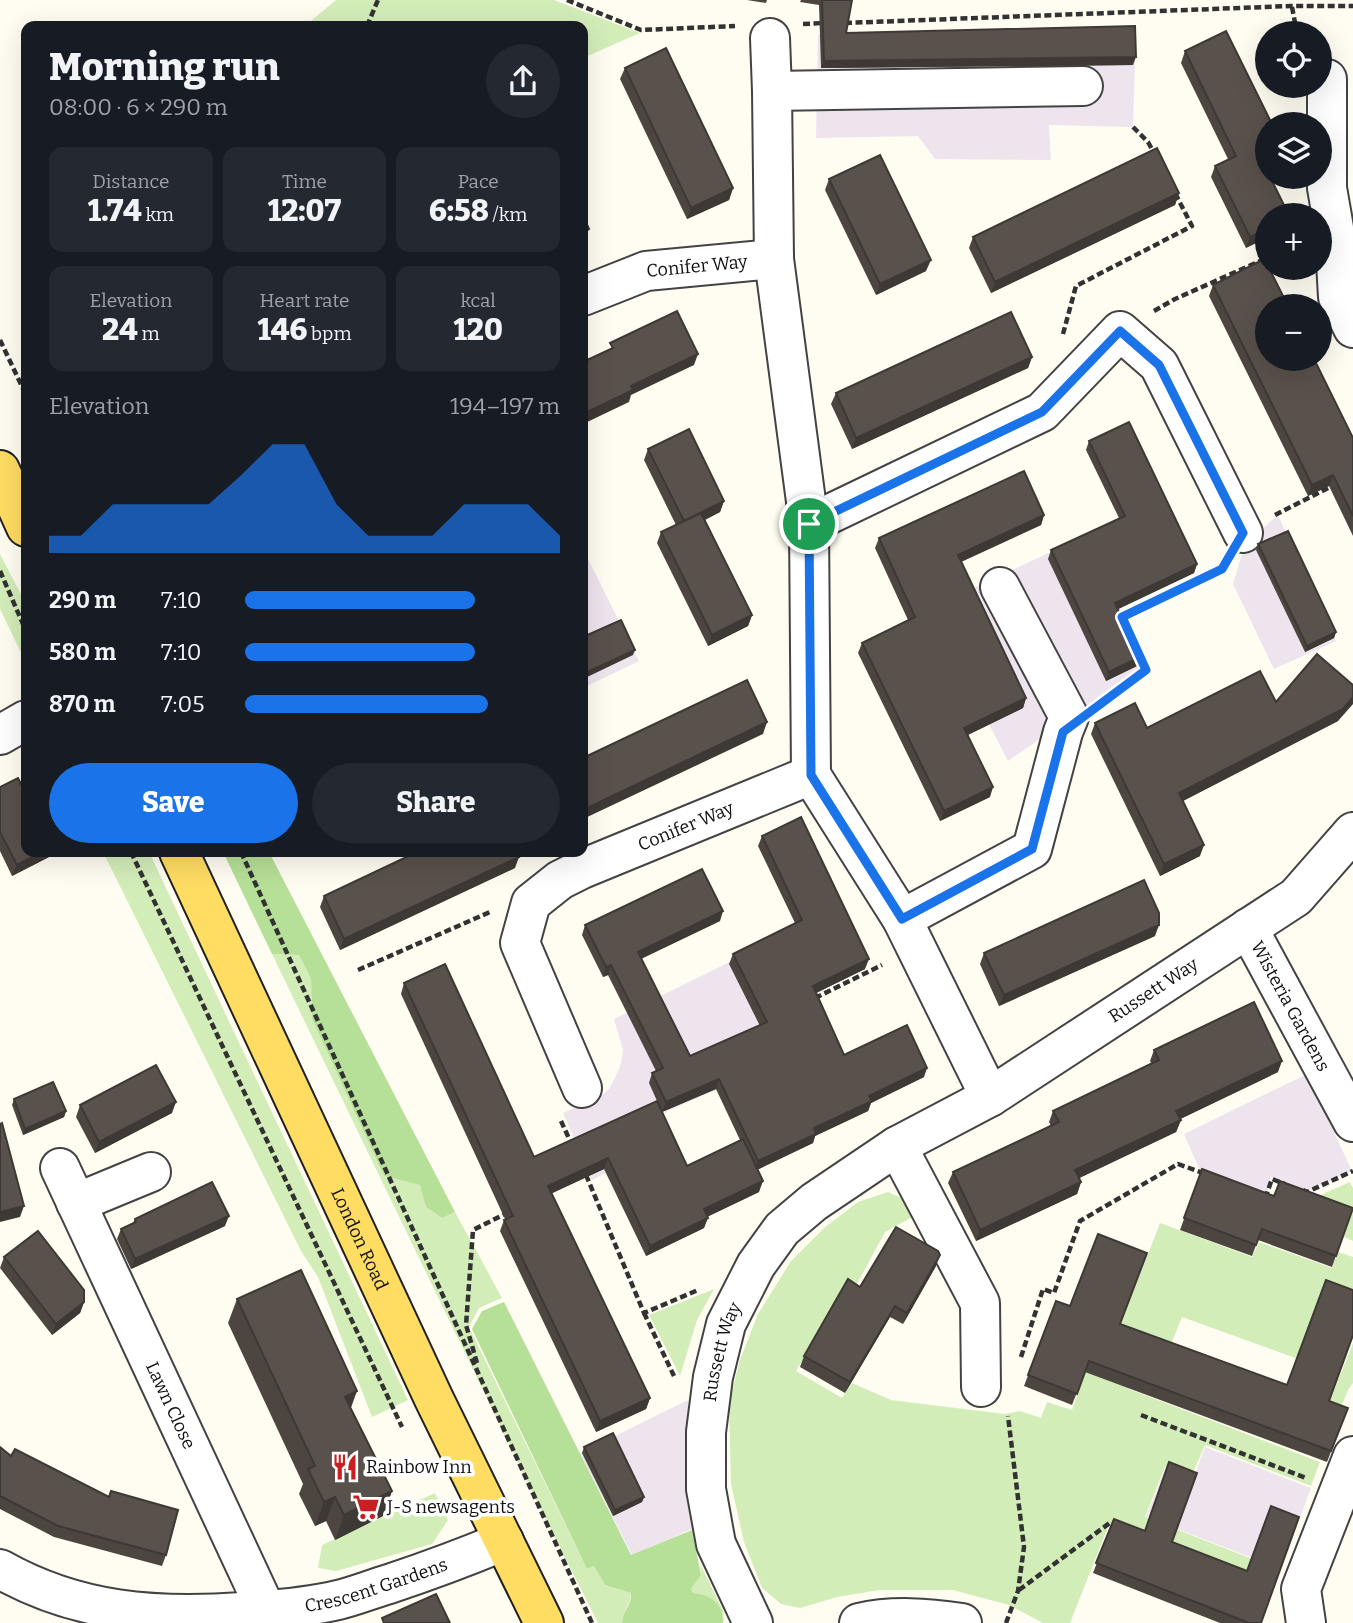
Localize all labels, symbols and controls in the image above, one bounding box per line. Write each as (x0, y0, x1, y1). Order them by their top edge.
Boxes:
map controls (1255, 21, 1332, 371)
button: locate (1255, 21, 1332, 98)
text: Morning run (49, 44, 280, 90)
button: share (486, 44, 560, 118)
text: 08:00 · 6 × 290 m (49, 93, 228, 121)
button: layers (1255, 112, 1332, 189)
text: Distance (92, 170, 169, 193)
text: Time (282, 170, 327, 193)
text: Pace (458, 170, 499, 193)
text: 1.74 (88, 193, 142, 229)
text: 12:07 (268, 193, 341, 229)
text: 6:58 (429, 193, 489, 229)
text: km (142, 203, 174, 226)
text: /km (489, 203, 527, 226)
button: + (1255, 203, 1332, 280)
street label: Conifer Way (645, 250, 749, 282)
text: Elevation (89, 289, 172, 312)
text: Heart rate (260, 289, 349, 312)
text: kcal (460, 289, 496, 312)
button: − (1255, 294, 1332, 371)
text: 24 (102, 312, 138, 348)
text: 146 (257, 312, 307, 348)
text: 120 (453, 312, 503, 348)
text: m (138, 322, 160, 345)
text: bpm (307, 322, 352, 345)
text: Elevation (49, 392, 149, 420)
text: 194–197 m (450, 392, 560, 420)
pin (779, 494, 839, 554)
icon: arrive (790, 505, 828, 543)
text: 290 m (49, 586, 116, 614)
text: 7:10 (161, 586, 201, 614)
text: 580 m (49, 638, 116, 666)
text: 7:10 (161, 638, 201, 666)
text: 870 m (49, 690, 116, 718)
text: 7:05 (161, 690, 204, 718)
button: Save (49, 763, 298, 843)
button: Share (312, 763, 560, 843)
street label: Conifer Way (635, 797, 737, 856)
street label: Wisteria Gardens (1246, 937, 1335, 1075)
street label: Russett Way (1105, 953, 1203, 1027)
street label: London Road (326, 1185, 393, 1294)
street label: Russett Way (699, 1298, 746, 1403)
street label: Lawn Close (141, 1358, 200, 1453)
restaurant icon: Rainbow Inn (330, 1452, 360, 1482)
place label: Rainbow Inn (366, 1456, 472, 1478)
supermarket icon: J-S newsagents (351, 1492, 381, 1522)
place label: J-S newsagents (386, 1496, 515, 1518)
street label: Crescent Gardens (303, 1553, 451, 1617)

